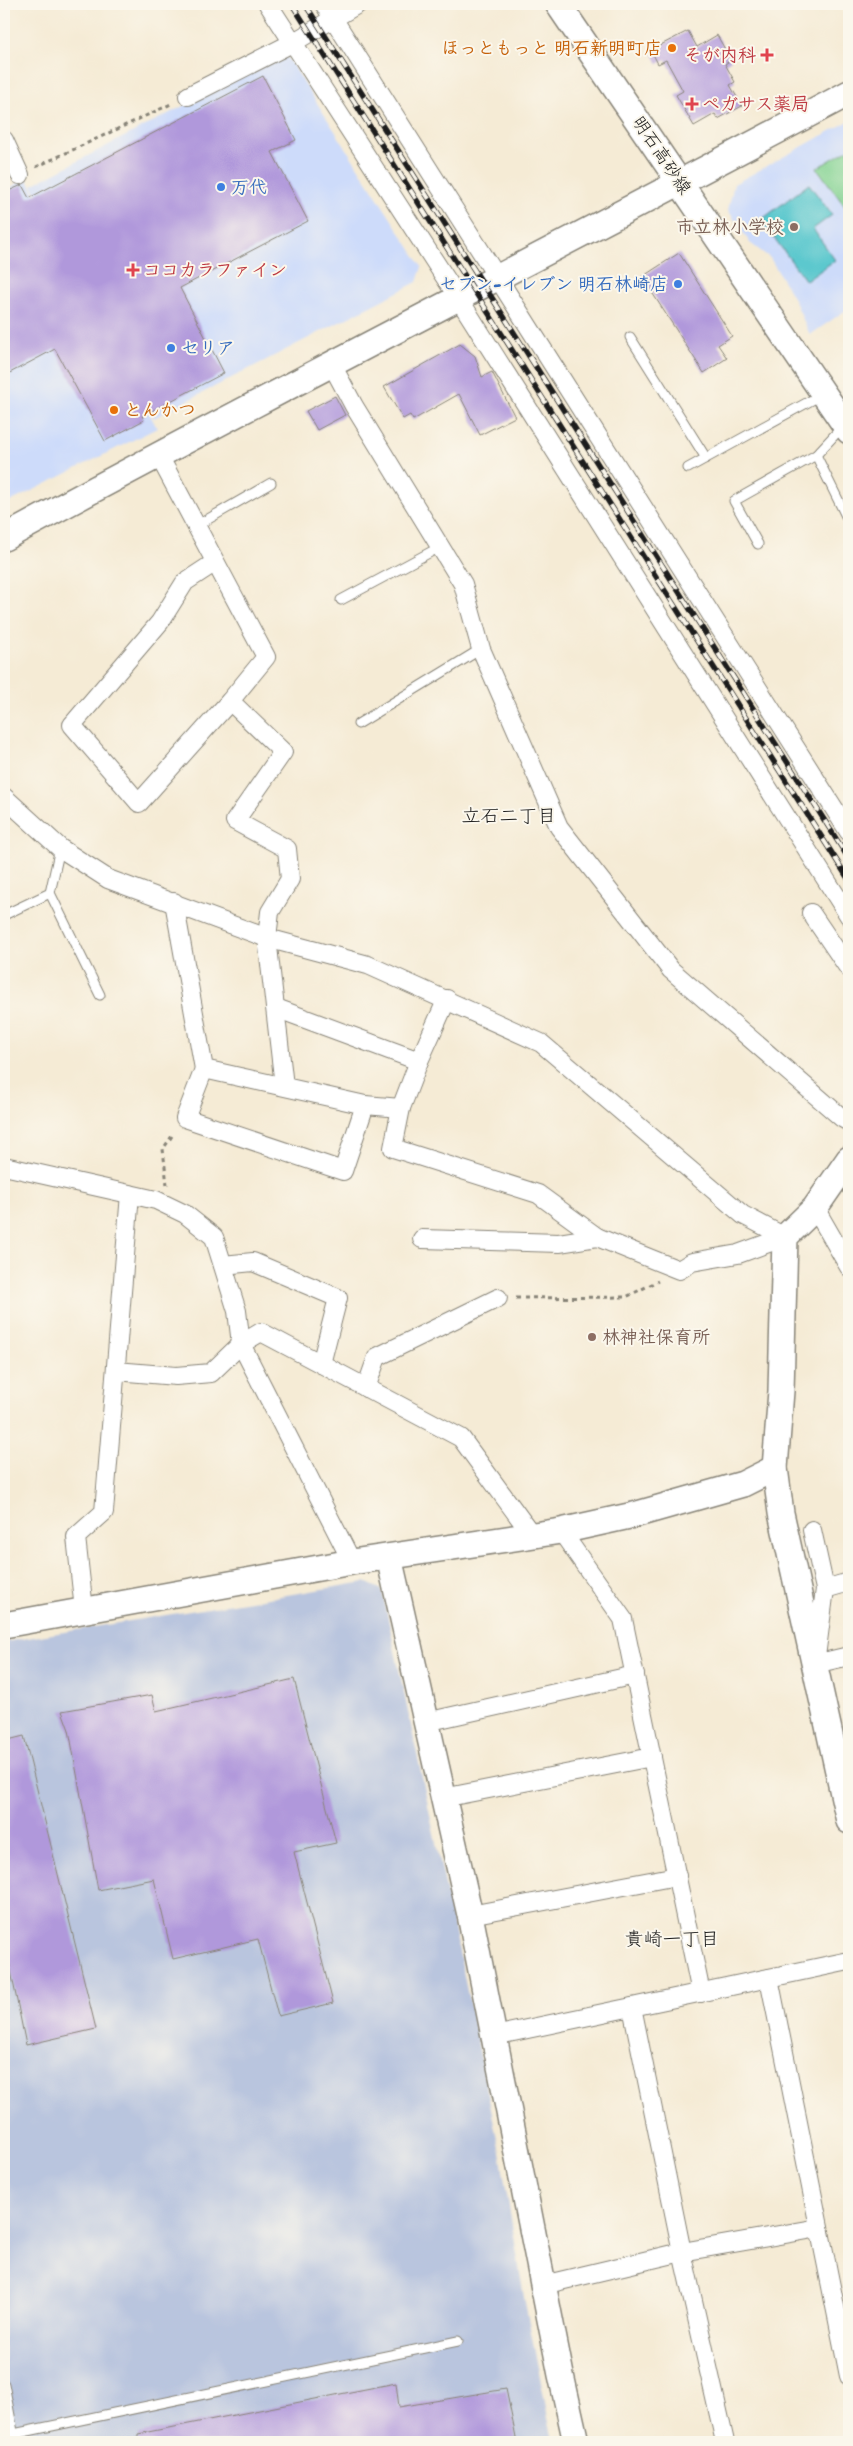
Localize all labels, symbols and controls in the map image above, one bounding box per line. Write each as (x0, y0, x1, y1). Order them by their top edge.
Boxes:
place label: ほっともっと 明石新明町店 (441, 32, 662, 64)
place label: そが内科 (684, 39, 756, 71)
marker: ほっともっと 明石新明町店 (666, 42, 678, 54)
marker: そが内科 (760, 48, 774, 62)
place label: ペガサス薬局 (702, 88, 809, 120)
marker: ペガサス薬局 (686, 98, 698, 110)
street label: 明石高砂線 (624, 109, 700, 201)
place label: 万代 (231, 171, 267, 203)
marker: 万代 (215, 181, 227, 193)
place label: 市立林小学校 (676, 211, 784, 243)
marker: 市立林小学校 (788, 221, 800, 233)
place label: ココカラファイン (143, 254, 287, 286)
marker: ココカラファイン (127, 264, 139, 276)
place label: セブン-イレブン 明石林崎店 (439, 268, 668, 300)
marker: セブン-イレブン 明石林崎店 (672, 278, 684, 290)
place label: セリア (181, 332, 235, 364)
marker: セリア (165, 342, 177, 354)
place label: とんかつ (124, 394, 196, 426)
marker: とんかつ (108, 404, 120, 416)
district label: 立石二丁目 (461, 799, 557, 832)
place label: 林神社保育所 (602, 1321, 710, 1353)
marker: 林神社保育所 (586, 1331, 598, 1343)
district label: 貴崎一丁目 (624, 1922, 720, 1955)

